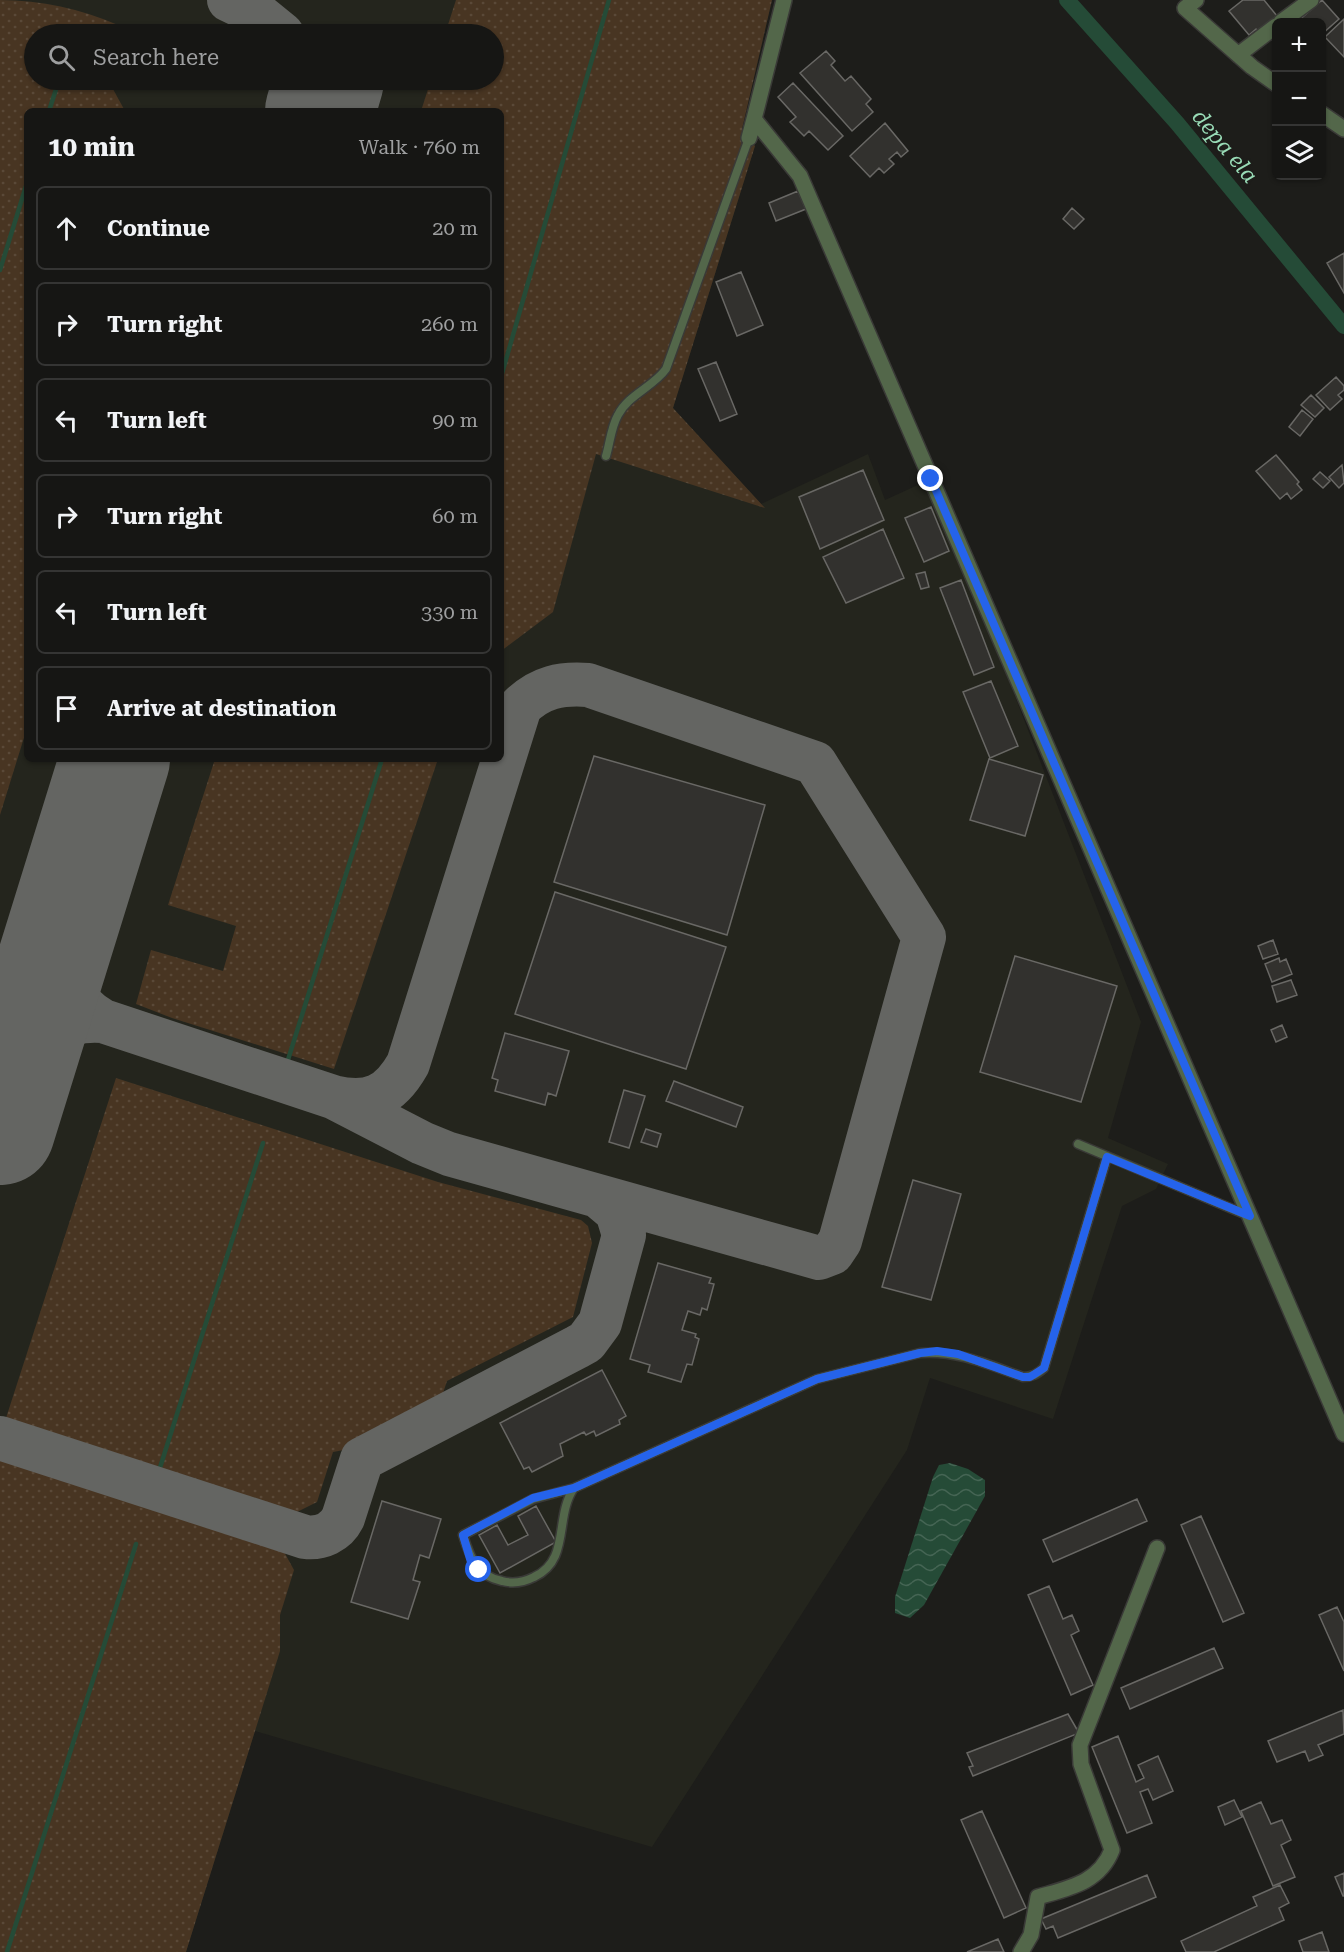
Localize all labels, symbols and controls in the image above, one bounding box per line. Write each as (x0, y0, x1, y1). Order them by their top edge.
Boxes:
map controls (1272, 18, 1326, 180)
button: + (1272, 18, 1326, 72)
search box (24, 24, 504, 90)
icon: search (45, 41, 78, 74)
text: Search here (93, 45, 219, 70)
button: − (1272, 72, 1326, 126)
water label: depa ela (1187, 104, 1263, 188)
button: layers (1272, 126, 1326, 180)
text: 10 min (48, 132, 135, 162)
text: Walk · 760 m (359, 135, 480, 159)
icon: ahead (50, 212, 83, 245)
text: Continue (107, 216, 210, 241)
text: 20 m (432, 216, 478, 240)
icon: right (50, 308, 83, 341)
text: Turn right (107, 312, 222, 337)
text: 260 m (421, 312, 478, 336)
icon: left (50, 404, 83, 437)
text: Turn left (107, 408, 207, 433)
text: 90 m (432, 408, 478, 432)
route end (917, 465, 943, 491)
icon: right (50, 500, 83, 533)
text: Turn right (107, 504, 222, 529)
text: 60 m (432, 504, 478, 528)
icon: left (50, 596, 83, 629)
text: Turn left (107, 600, 207, 625)
text: 330 m (421, 600, 478, 624)
icon: arrive (50, 692, 83, 725)
text: Arrive at destination (107, 696, 336, 721)
route start (465, 1556, 491, 1582)

